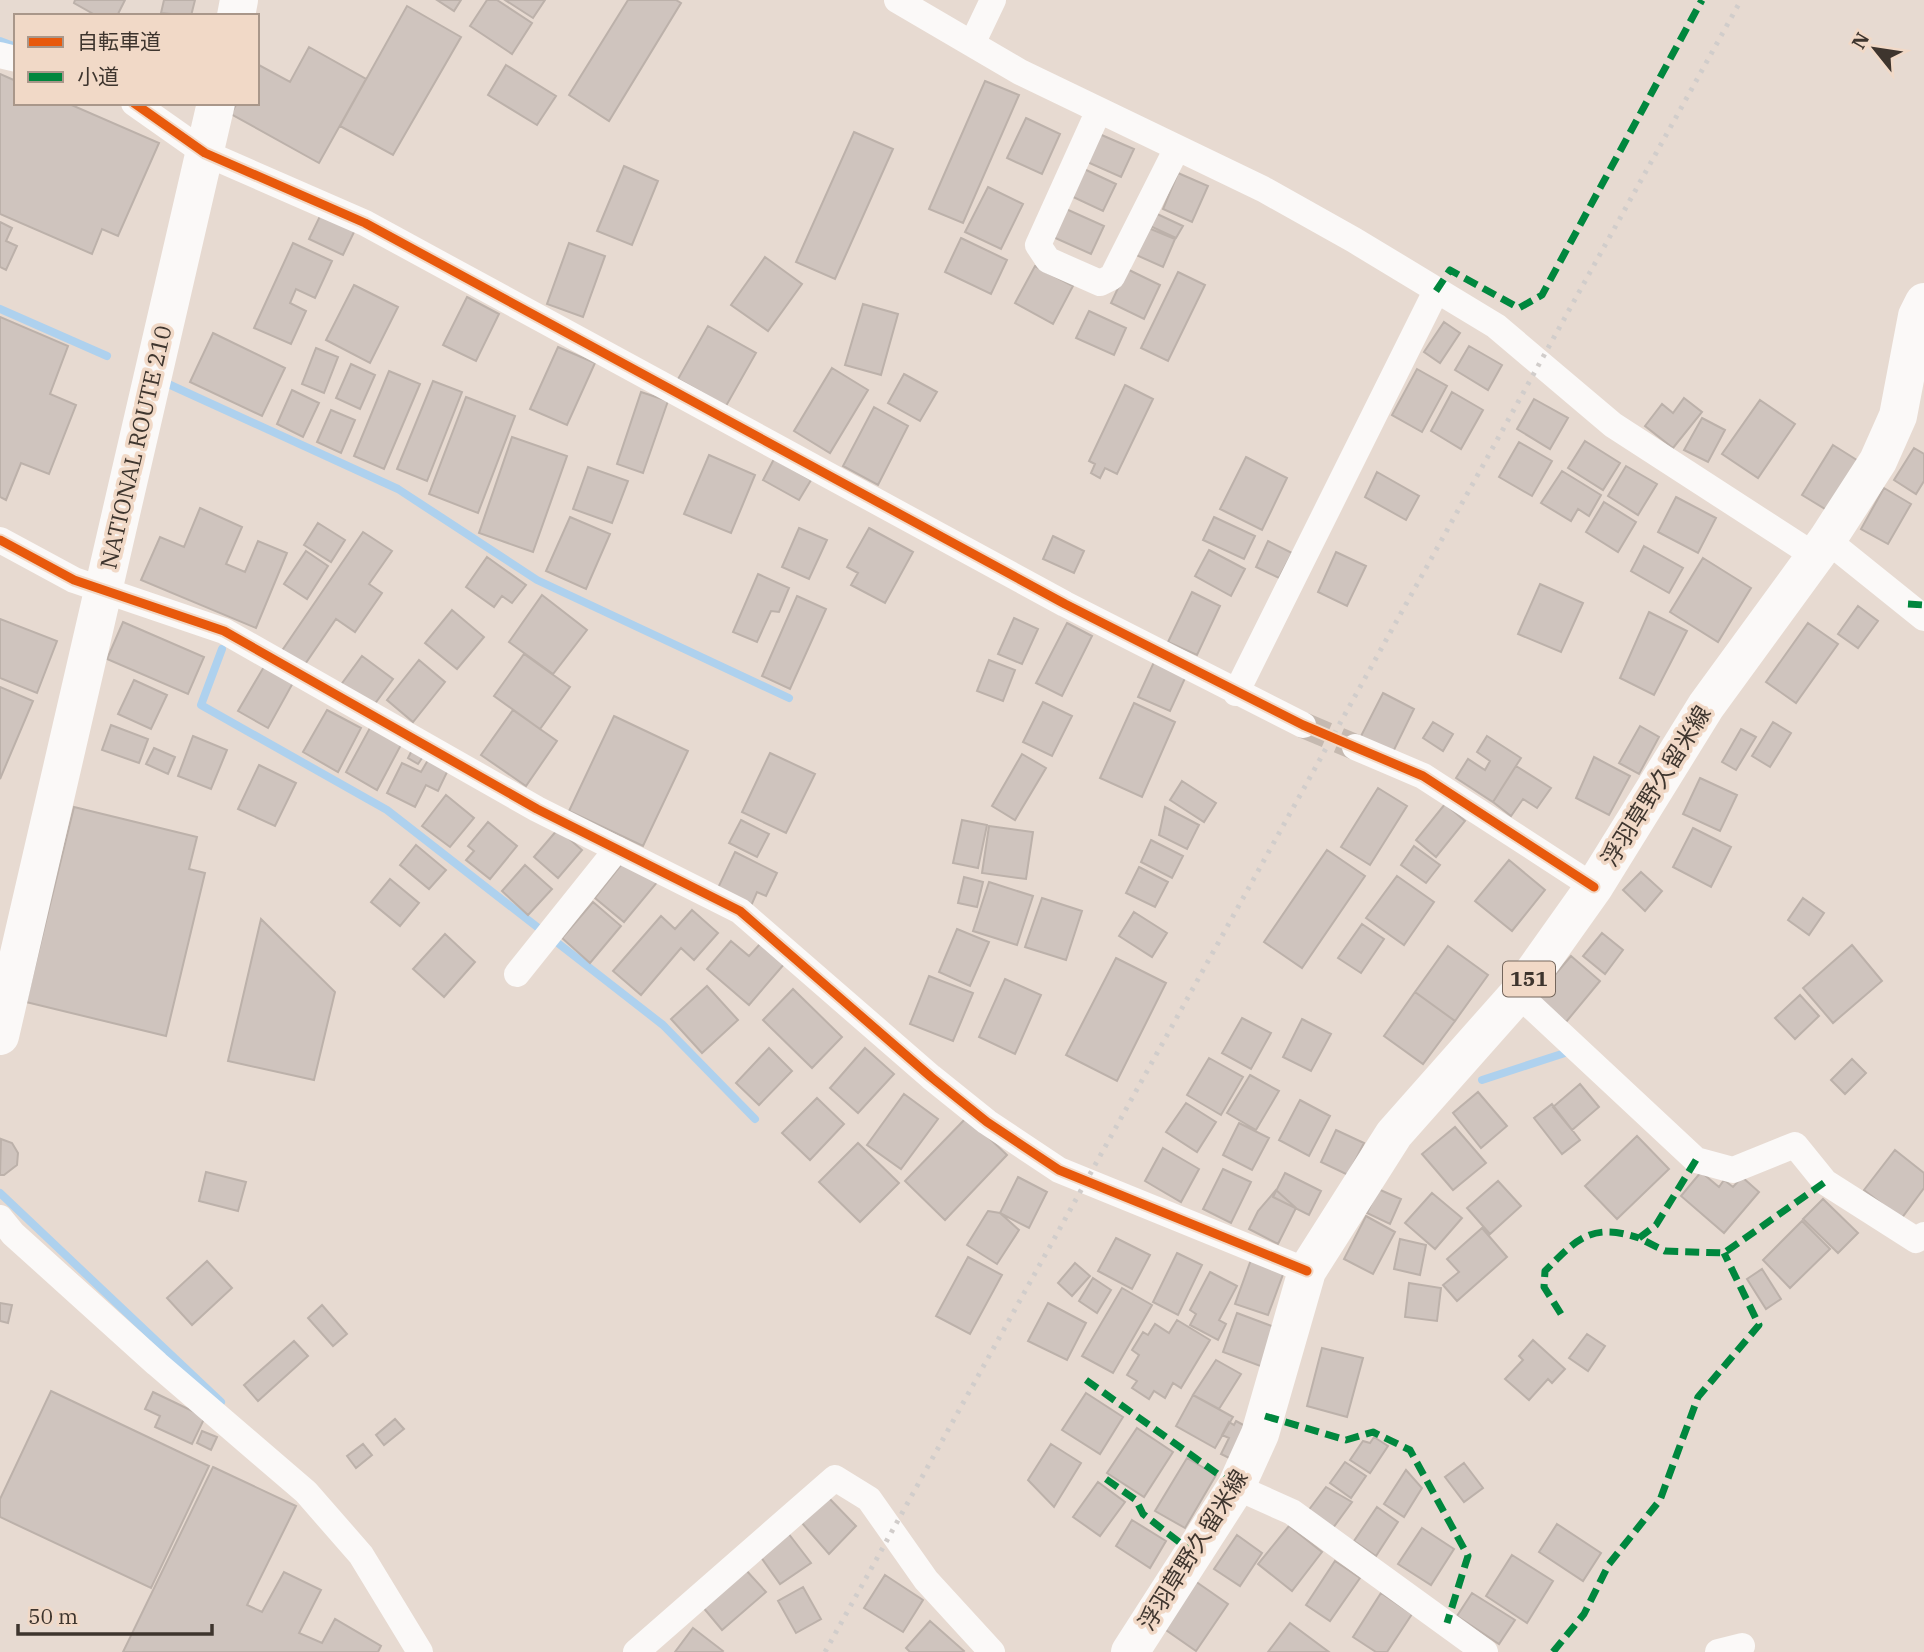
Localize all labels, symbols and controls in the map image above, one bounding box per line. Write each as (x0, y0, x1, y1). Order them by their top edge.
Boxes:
legend (14, 14, 259, 105)
north arrow (1840, 14, 1910, 84)
text: 自転車道 (77, 27, 161, 55)
text: N (1846, 28, 1874, 53)
text: 小道 (77, 62, 119, 90)
street label: NATIONAL ROUTE 210 (92, 322, 178, 572)
street label: 浮羽草野久留米線 (1594, 700, 1717, 871)
road number: 151 (1503, 962, 1555, 996)
street label: 浮羽草野久留米線 (1131, 1464, 1254, 1635)
scale bar (18, 1592, 212, 1636)
text: 50 m (28, 1602, 78, 1630)

